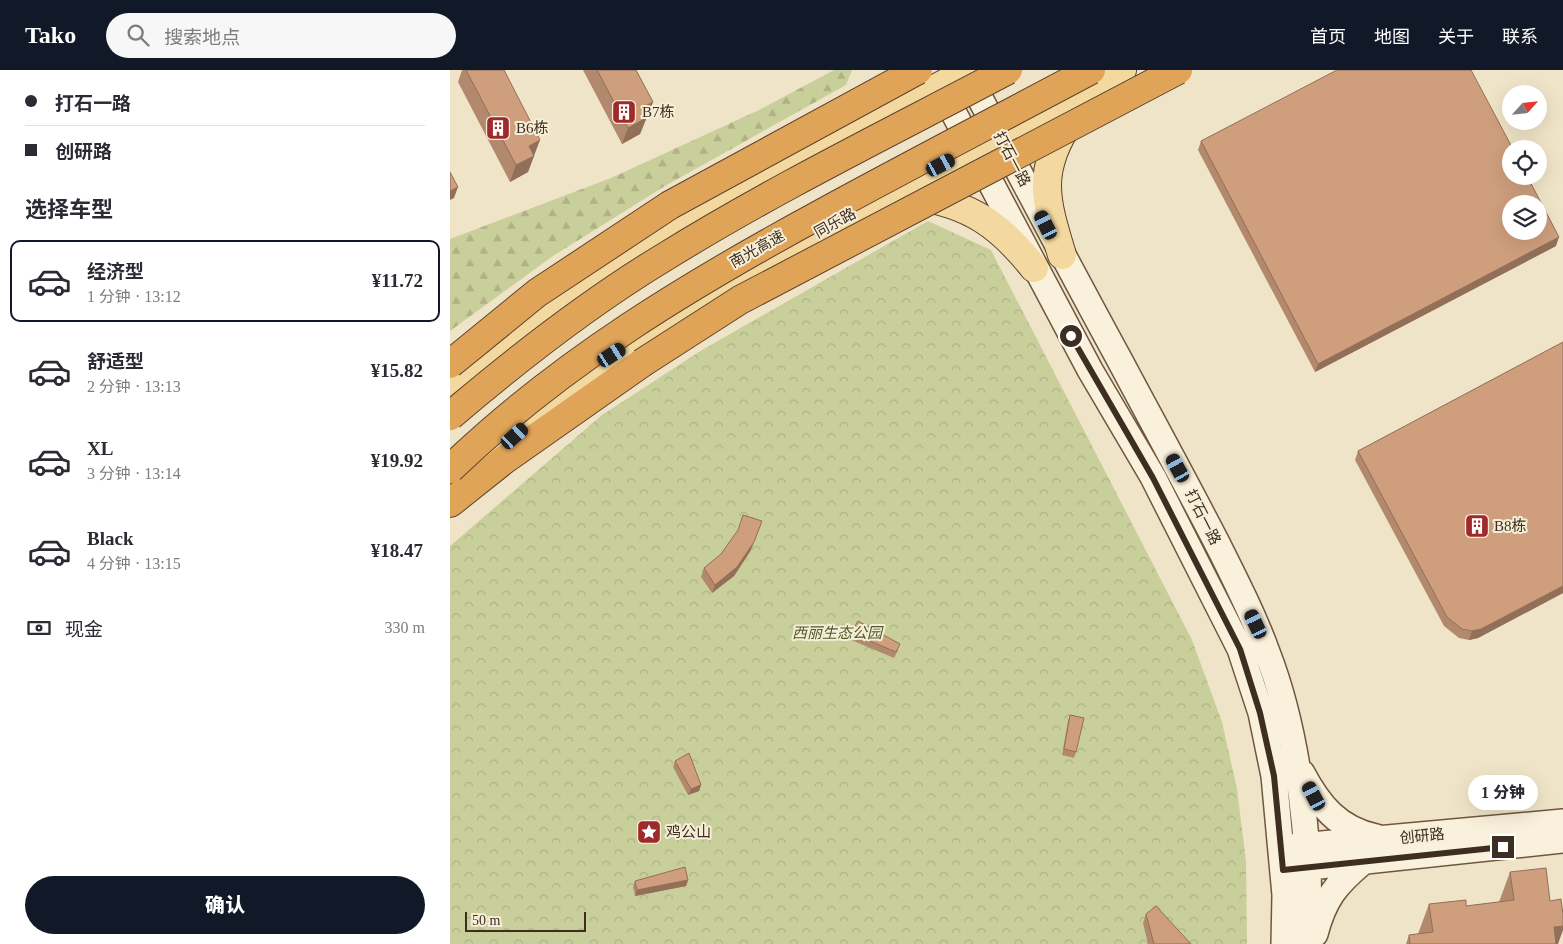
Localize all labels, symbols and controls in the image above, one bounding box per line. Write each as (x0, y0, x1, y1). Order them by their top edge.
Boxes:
search box (106, 13, 456, 58)
icon: search (124, 21, 152, 49)
text: Tako (25, 22, 76, 48)
text: 搜索地点 (164, 27, 240, 48)
text: 首页 (1310, 27, 1346, 47)
text: 地图 (1374, 27, 1410, 47)
text: 关于 (1438, 27, 1474, 47)
text: 联系 (1502, 27, 1538, 47)
north arrow (1502, 85, 1548, 130)
map controls (1502, 85, 1547, 240)
text: 打石一路 (55, 93, 131, 114)
building icon: B7栋 (611, 99, 637, 125)
place label: B7栋 (642, 103, 675, 120)
building icon: B6栋 (485, 115, 511, 141)
place label: B6栋 (516, 119, 549, 136)
street label: 打石一路 (991, 129, 1033, 189)
button: locate (1502, 140, 1547, 185)
text: 创研路 (55, 141, 112, 162)
car (924, 151, 957, 179)
button: layers (1502, 195, 1547, 240)
text: 选择车型 (25, 197, 113, 222)
street label: 同乐路 (811, 205, 859, 241)
car (1032, 208, 1059, 242)
street label: 南光高速 (727, 227, 787, 271)
icon: car (27, 259, 72, 304)
text: 经济型 (87, 261, 144, 282)
text: ¥11.72 (372, 270, 423, 291)
text: 1 分钟 · 13:12 (87, 288, 181, 305)
route start (1060, 325, 1082, 347)
car (595, 341, 628, 369)
icon: car (27, 349, 72, 394)
text: 舒适型 (87, 351, 144, 372)
text: ¥15.82 (371, 360, 423, 381)
text: 2 分钟 · 13:13 (87, 378, 181, 395)
car (498, 420, 531, 452)
text: XL (87, 438, 113, 459)
icon: car (27, 439, 72, 484)
text: ¥19.92 (371, 450, 423, 471)
car (1164, 451, 1191, 485)
text: 3 分钟 · 13:14 (87, 465, 181, 482)
street label: 打石一路 (1182, 487, 1224, 547)
building icon: B8栋 (1464, 513, 1490, 539)
place label: B8栋 (1494, 517, 1527, 534)
text: Black (87, 528, 133, 549)
icon: car (27, 529, 72, 574)
text: ¥18.47 (371, 540, 423, 561)
text: 4 分钟 · 13:15 (87, 555, 181, 572)
car (1242, 607, 1269, 641)
icon: cash (25, 614, 53, 642)
text: 现金 (65, 619, 103, 640)
text: 330 m (385, 619, 425, 636)
park label: 西丽生态公园 (792, 625, 884, 641)
callout: 1 分钟 (1468, 774, 1538, 810)
car (1300, 779, 1327, 813)
text: 1 分钟 (1481, 784, 1525, 801)
place icon: 鸡公山 (636, 819, 662, 845)
place label: 鸡公山 (666, 824, 711, 840)
street label: 创研路 (1399, 825, 1445, 846)
route end (1492, 836, 1514, 858)
button: 确认 (25, 876, 425, 934)
scale bar (465, 909, 586, 932)
text: 50 m (472, 913, 500, 928)

